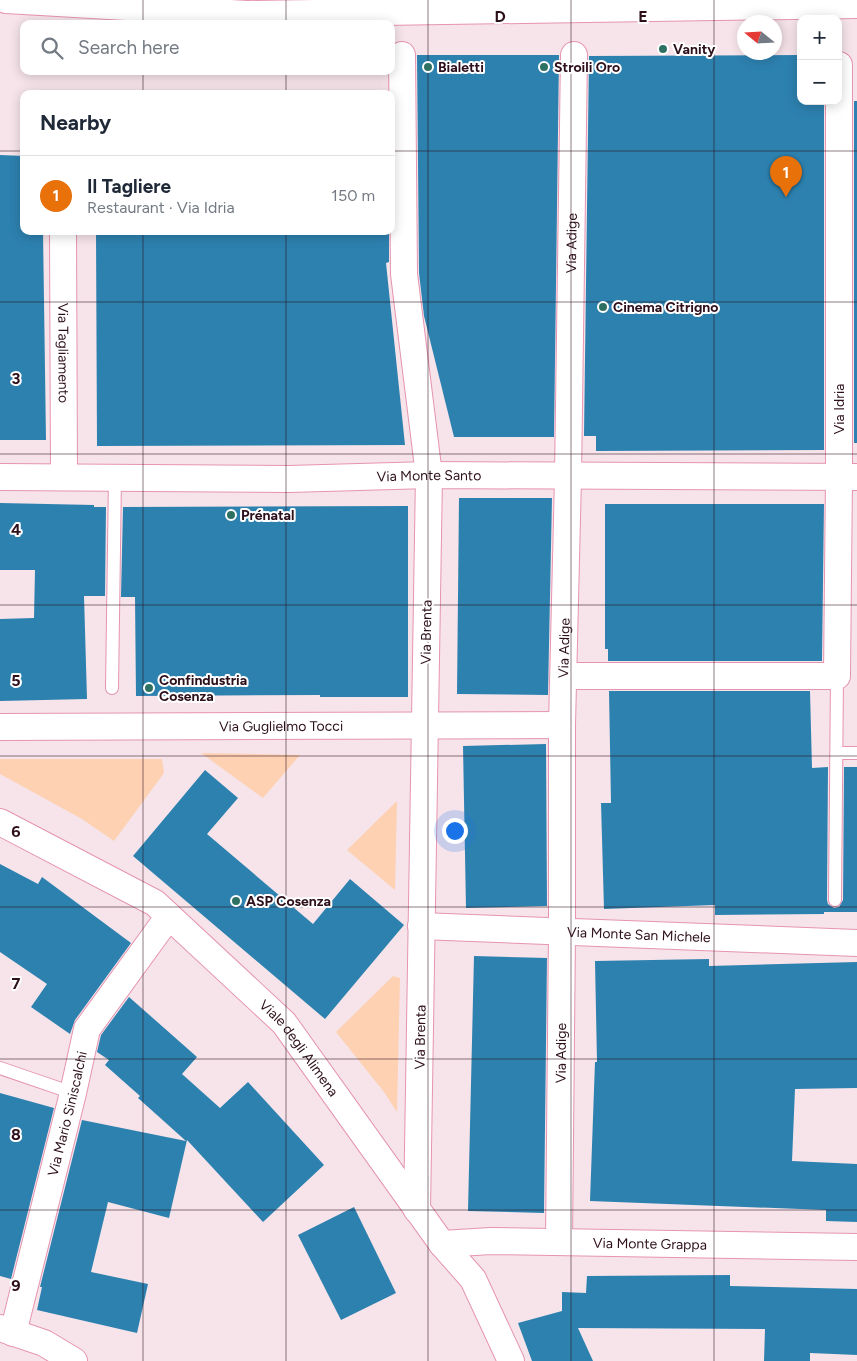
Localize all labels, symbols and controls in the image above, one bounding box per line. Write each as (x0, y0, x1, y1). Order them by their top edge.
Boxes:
text: D (494, 7, 506, 26)
text: E (638, 7, 648, 26)
north arrow (737, 15, 782, 60)
map controls (797, 15, 842, 105)
button: + (797, 15, 842, 60)
search box (20, 20, 395, 75)
icon: search (38, 34, 66, 62)
text: Search here (78, 36, 180, 59)
place label: Vanity (673, 41, 716, 58)
marker: Vanity (657, 43, 669, 55)
place label: Bialetti (438, 59, 484, 76)
place label: Stroili Oro (554, 59, 620, 76)
button: − (797, 60, 842, 105)
marker: Bialetti (422, 61, 434, 73)
marker: Stroili Oro (538, 61, 550, 73)
text: Nearby (40, 110, 111, 135)
pin: 1 (770, 156, 802, 197)
text: Il Tagliere (87, 175, 171, 198)
text: 1 (53, 186, 59, 205)
text: 150 m (331, 186, 375, 205)
text: Restaurant · Via Idria (87, 198, 235, 217)
street label: Via Adige (563, 213, 581, 273)
place label: Cinema Citrigno (613, 299, 718, 316)
marker: Cinema Citrigno (597, 301, 609, 313)
street label: Via Tagliamento (54, 303, 72, 403)
text: 3 (12, 369, 21, 388)
street label: Via Idria (831, 384, 848, 434)
street label: Via Monte Santo (376, 467, 481, 485)
place label: Prénatal (241, 507, 294, 524)
marker: Prénatal (225, 509, 237, 521)
text: 4 (11, 520, 21, 539)
street label: Via Brenta (417, 600, 436, 664)
street label: Via Adige (555, 617, 574, 678)
text: 5 (11, 671, 21, 690)
place label: Confindustria Cosenza (159, 672, 247, 705)
marker: Confindustria Cosenza (143, 682, 155, 694)
street label: Via Guglielmo Tocci (219, 718, 343, 735)
your location (442, 818, 468, 844)
text: 6 (11, 822, 21, 841)
place label: ASP Cosenza (246, 893, 331, 910)
marker: ASP Cosenza (230, 895, 242, 907)
street label: Via Monte San Michele (567, 924, 711, 946)
text: 7 (12, 974, 21, 993)
street label: Viale degli Alimena (256, 996, 342, 1100)
street label: Via Brenta (411, 1005, 430, 1069)
street label: Via Adige (553, 1022, 570, 1083)
street label: Via Mario Siniscalchi (45, 1050, 91, 1178)
text: 8 (11, 1125, 21, 1144)
street label: Via Monte Grappa (593, 1235, 707, 1254)
text: 9 (11, 1276, 21, 1295)

